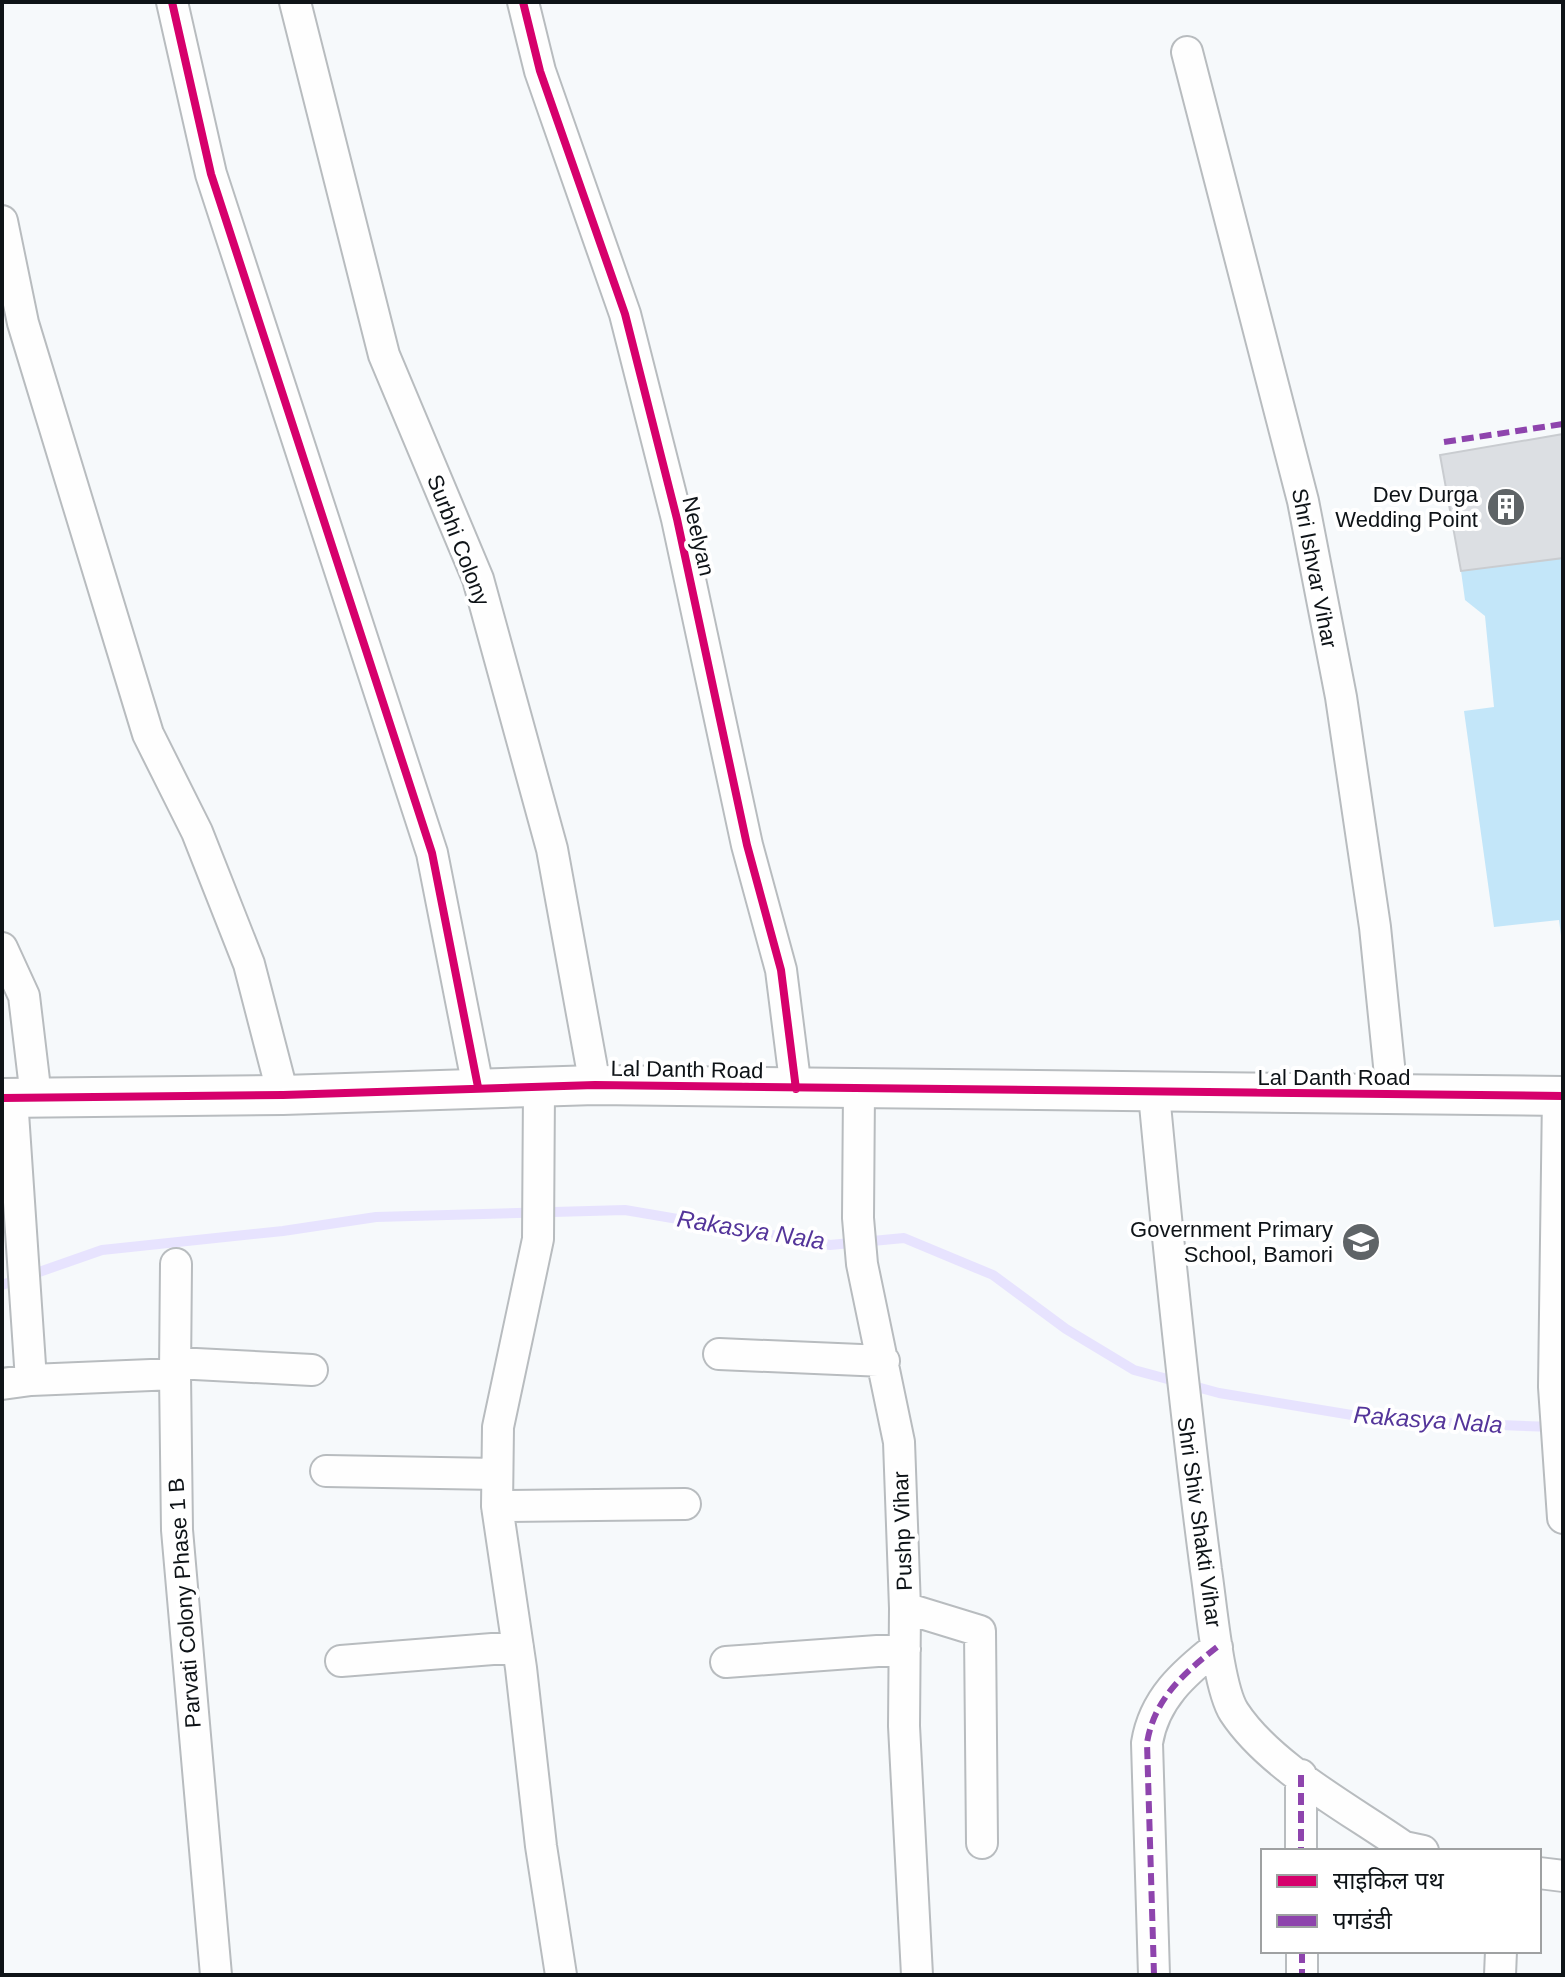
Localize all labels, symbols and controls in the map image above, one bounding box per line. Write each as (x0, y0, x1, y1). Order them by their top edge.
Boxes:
street label: Surbhi Colony (422, 471, 495, 609)
place label: Dev Durga Wedding Point (1335, 482, 1479, 532)
street label: Shri Ishvar Vihar (1287, 486, 1342, 650)
building icon: Dev Durga Wedding Point (1485, 486, 1527, 528)
street label: Neelyan (677, 494, 720, 578)
street label: Lal Danth Road (610, 1056, 764, 1083)
street label: Lal Danth Road (1258, 1065, 1410, 1090)
water label: Rakasya Nala (675, 1204, 827, 1255)
place label: Government Primary School, Bamori (1130, 1217, 1333, 1267)
school or university icon: Government Primary School, Bamori (1340, 1221, 1382, 1263)
water label: Rakasya Nala (1353, 1401, 1503, 1438)
street label: Shri Shiv Shakti Vihar (1172, 1415, 1227, 1629)
street label: Pushp Vihar (888, 1471, 917, 1591)
street label: Parvati Colony Phase 1 B (163, 1477, 206, 1729)
legend (1261, 1849, 1541, 1953)
text: साइकिल पथ (1333, 1867, 1444, 1894)
text: पगडंडी (1333, 1907, 1393, 1934)

